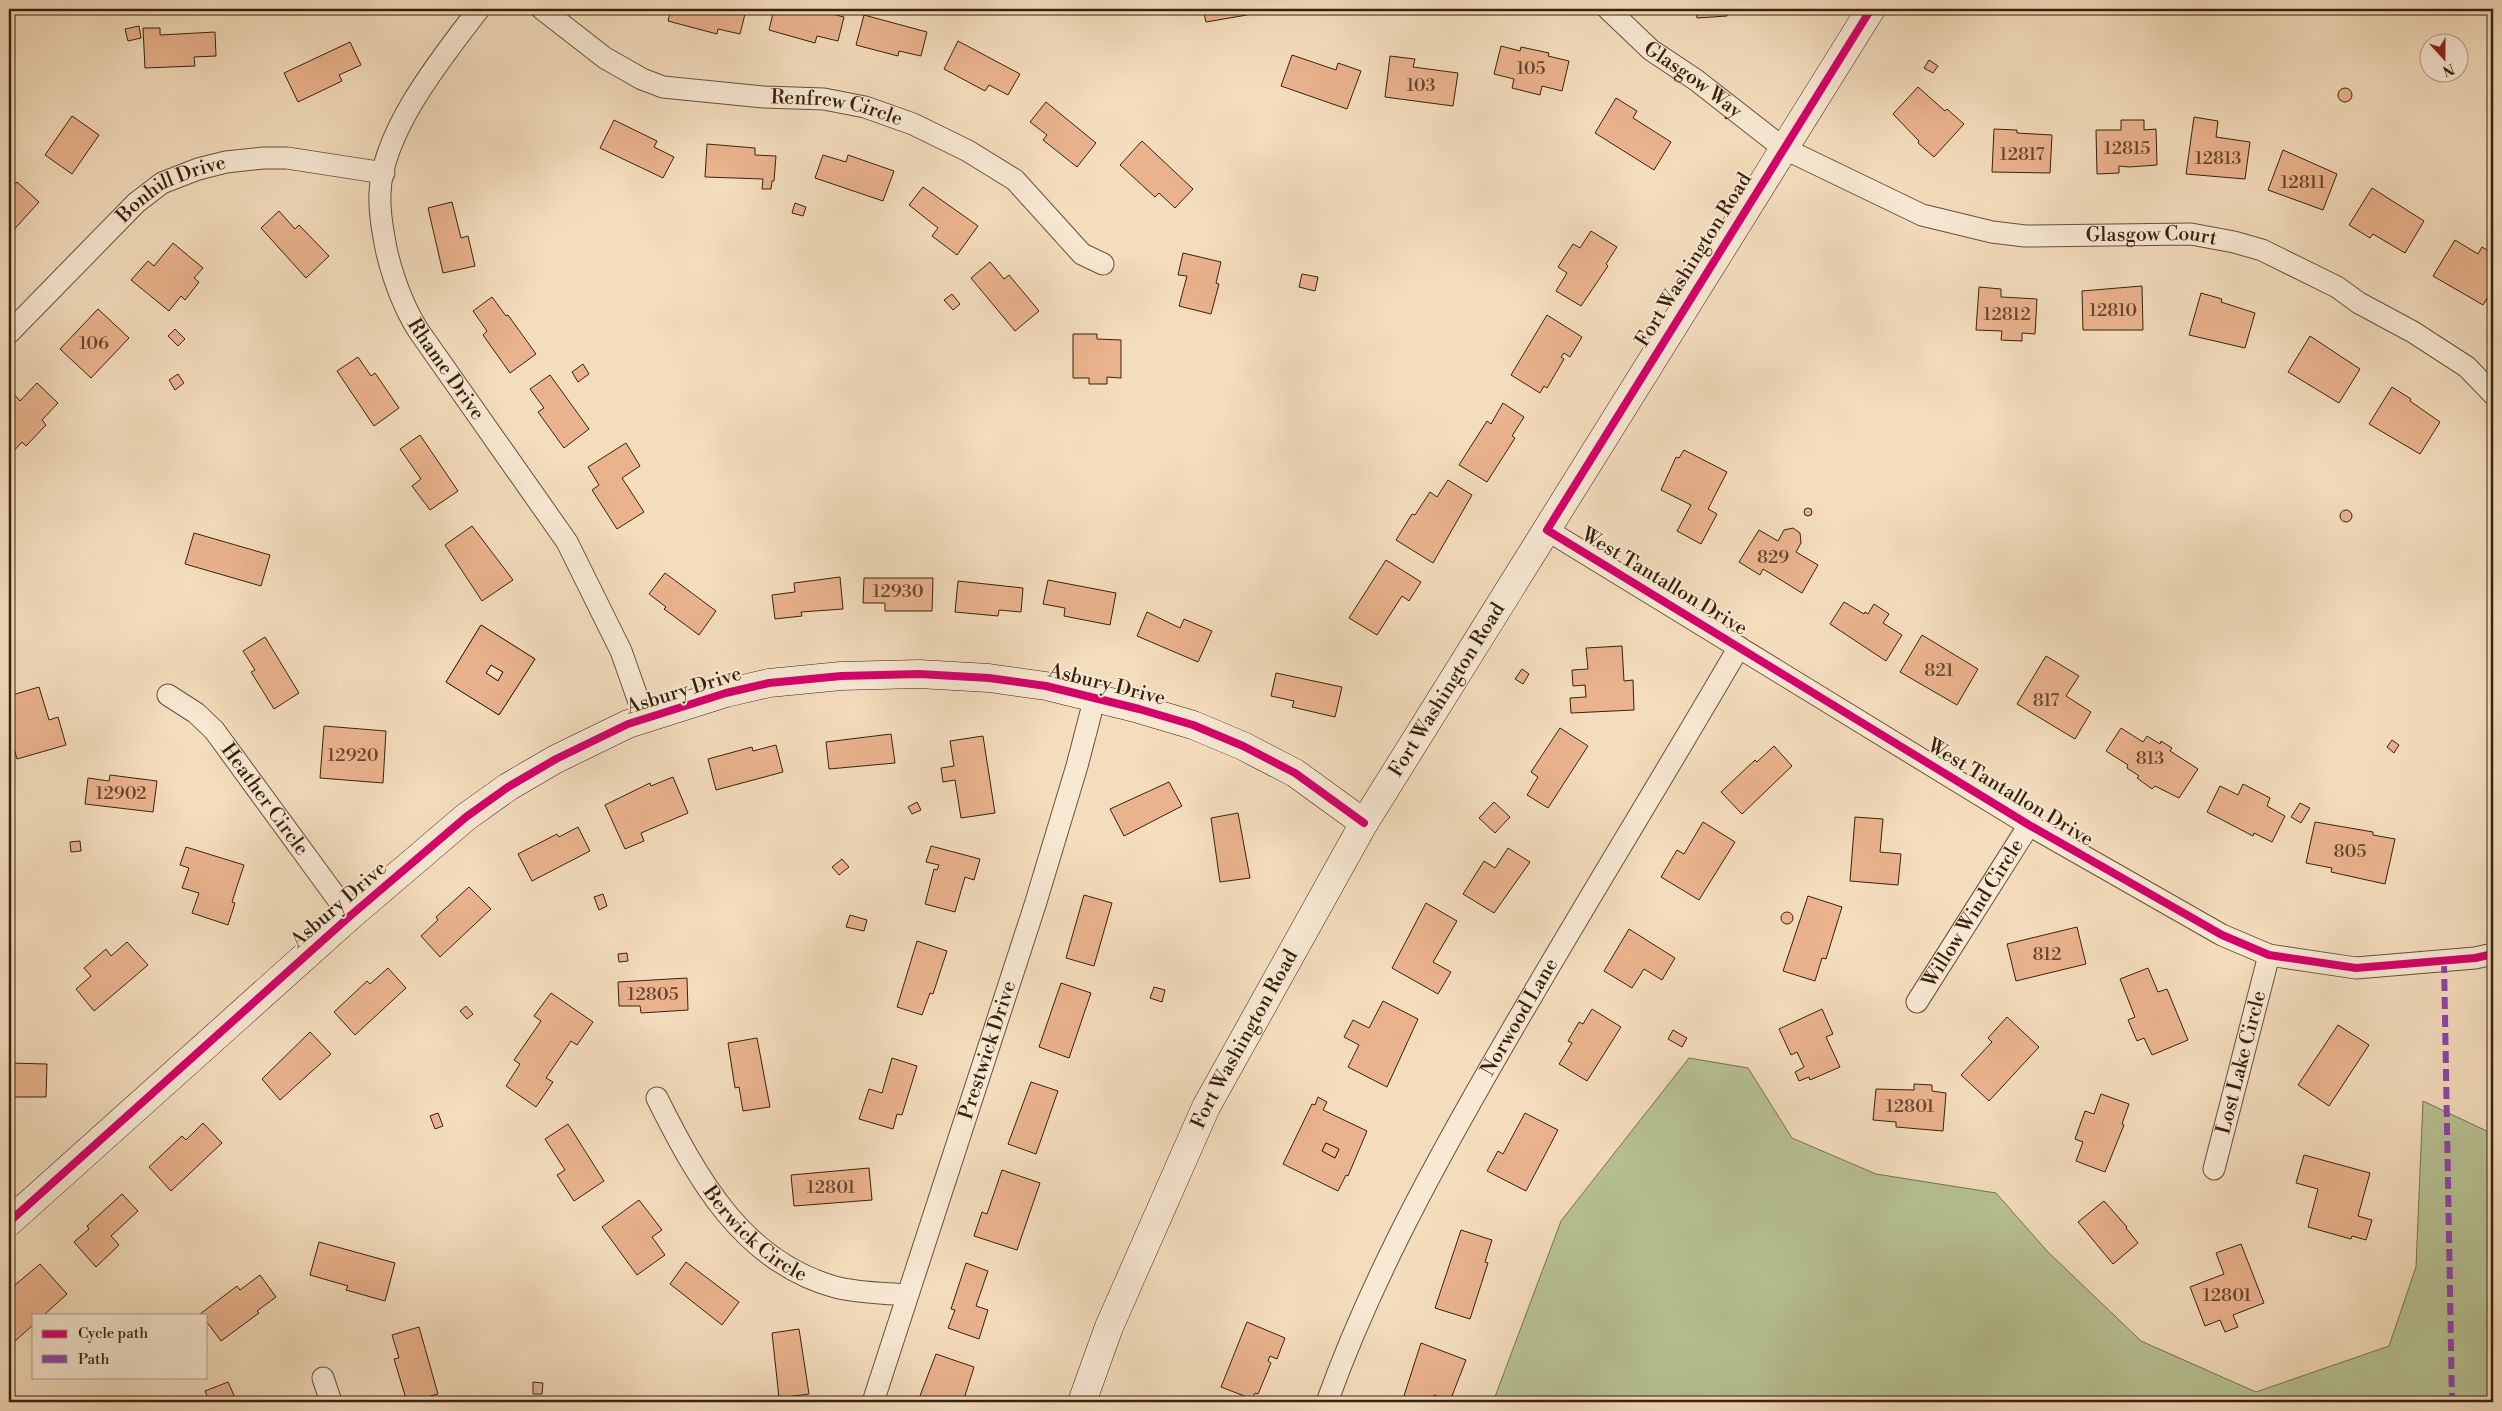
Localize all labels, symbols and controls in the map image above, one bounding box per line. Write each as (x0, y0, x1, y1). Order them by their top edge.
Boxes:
north arrow (2420, 32, 2470, 82)
street label: Glasgow Way (1639, 36, 1747, 124)
house number: 105 (1516, 57, 1546, 80)
text: N (2440, 59, 2457, 80)
house number: 103 (1406, 74, 1436, 97)
street label: Renfrew Circle (770, 85, 906, 132)
house number: 12815 (2104, 137, 2150, 160)
house number: 12817 (2000, 143, 2044, 166)
house number: 12813 (2195, 147, 2241, 170)
street label: Bonhill Drive (110, 150, 228, 229)
street label: Fort Washington Road (1630, 168, 1758, 352)
house number: 12811 (2280, 171, 2326, 194)
street label: Glasgow Court (2086, 221, 2219, 251)
house number: 12810 (2089, 299, 2137, 322)
house number: 12812 (1983, 303, 2031, 326)
street label: Rhame Drive (401, 314, 490, 425)
house number: 106 (79, 332, 109, 355)
street label: West Tantallon Drive (1575, 522, 1752, 642)
house number: 829 (1757, 546, 1789, 569)
house number: 12930 (872, 580, 924, 603)
street label: Fort Washington Road (1383, 598, 1511, 782)
street label: Asbury Drive (1045, 658, 1168, 712)
house number: 821 (1924, 659, 1954, 682)
street label: Asbury Drive (622, 662, 745, 721)
house number: 817 (2033, 689, 2059, 712)
street label: West Tantallon Drive (1921, 733, 2098, 853)
street label: Heather Circle (215, 738, 314, 861)
house number: 12920 (327, 744, 379, 767)
house number: 813 (2136, 747, 2164, 770)
house number: 12902 (95, 782, 147, 805)
street label: Willow Wind Circle (1916, 834, 2029, 993)
house number: 805 (2334, 840, 2367, 863)
street label: Asbury Drive (285, 856, 392, 954)
house number: 812 (2032, 943, 2062, 966)
street label: Fort Washington Road (1186, 945, 1304, 1133)
street label: Norwood Lane (1476, 954, 1564, 1081)
street label: Prestwick Drive (953, 978, 1022, 1123)
house number: 12805 (627, 983, 679, 1006)
street label: Lost Lake Circle (2211, 988, 2272, 1137)
house number: 12801 (1886, 1095, 1935, 1118)
house number: 12801 (807, 1176, 856, 1199)
street label: Berwick Circle (697, 1180, 811, 1287)
house number: 12801 (2203, 1284, 2252, 1307)
legend (32, 1314, 208, 1378)
text: Cycle path (78, 1324, 148, 1343)
text: Path (78, 1350, 110, 1369)

